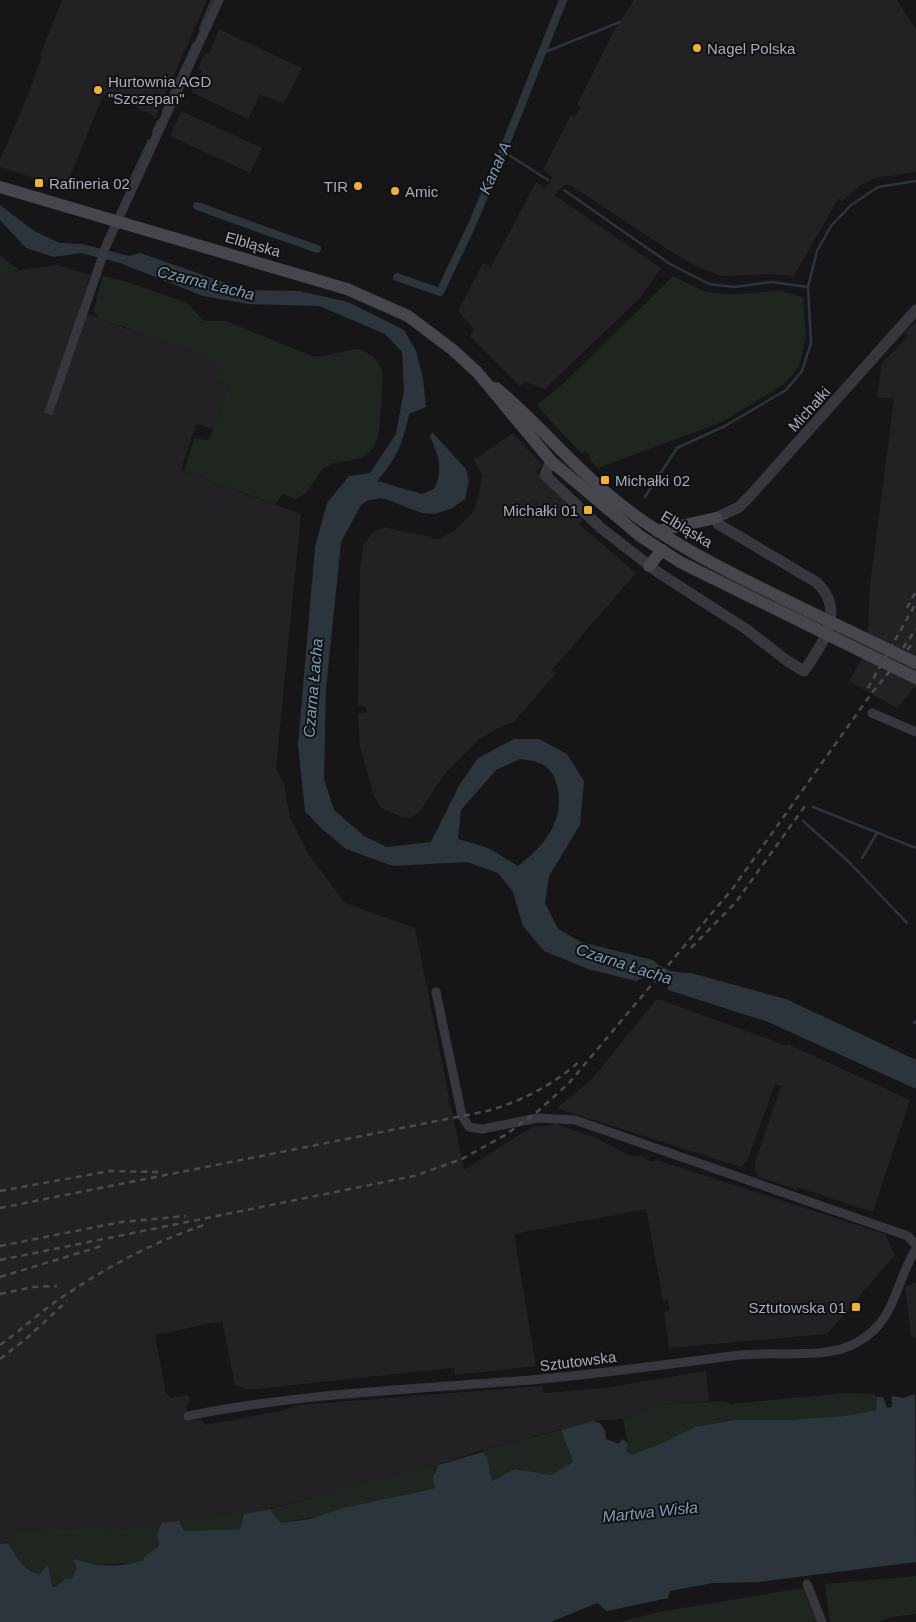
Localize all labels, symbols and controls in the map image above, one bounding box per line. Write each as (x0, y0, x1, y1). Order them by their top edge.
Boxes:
place label: Nagel Polska (707, 40, 796, 57)
marker: Nagel Polska (691, 42, 703, 54)
place label: Hurtownia AGD "Szczepan" (108, 73, 212, 107)
marker: Hurtownia AGD "Szczepan" (92, 84, 104, 96)
water label: Kanał A (476, 139, 514, 197)
place label: Rafineria 02 (49, 175, 130, 192)
marker: Rafineria 02 (33, 177, 45, 189)
place label: TIR (324, 178, 348, 195)
marker: TIR (352, 180, 364, 192)
place label: Amic (405, 183, 439, 200)
marker: Amic (389, 185, 401, 197)
street label: Elbląska (223, 228, 283, 260)
water label: Czarna Łacha (156, 263, 256, 303)
street label: Michałki (785, 383, 833, 435)
place label: Michałki 02 (615, 472, 690, 489)
marker: Michałki 02 (599, 474, 611, 486)
place label: Michałki 01 (503, 502, 578, 519)
marker: Michałki 01 (582, 504, 594, 516)
street label: Elbląska (658, 507, 716, 551)
water label: Czarna Łacha (300, 638, 326, 738)
water label: Czarna Łacha (574, 941, 674, 988)
place label: Sztutowska 01 (748, 1299, 846, 1316)
marker: Sztutowska 01 (850, 1301, 862, 1313)
street label: Sztutowska (539, 1348, 618, 1374)
water label: Martwa Wisła (601, 1499, 699, 1525)

